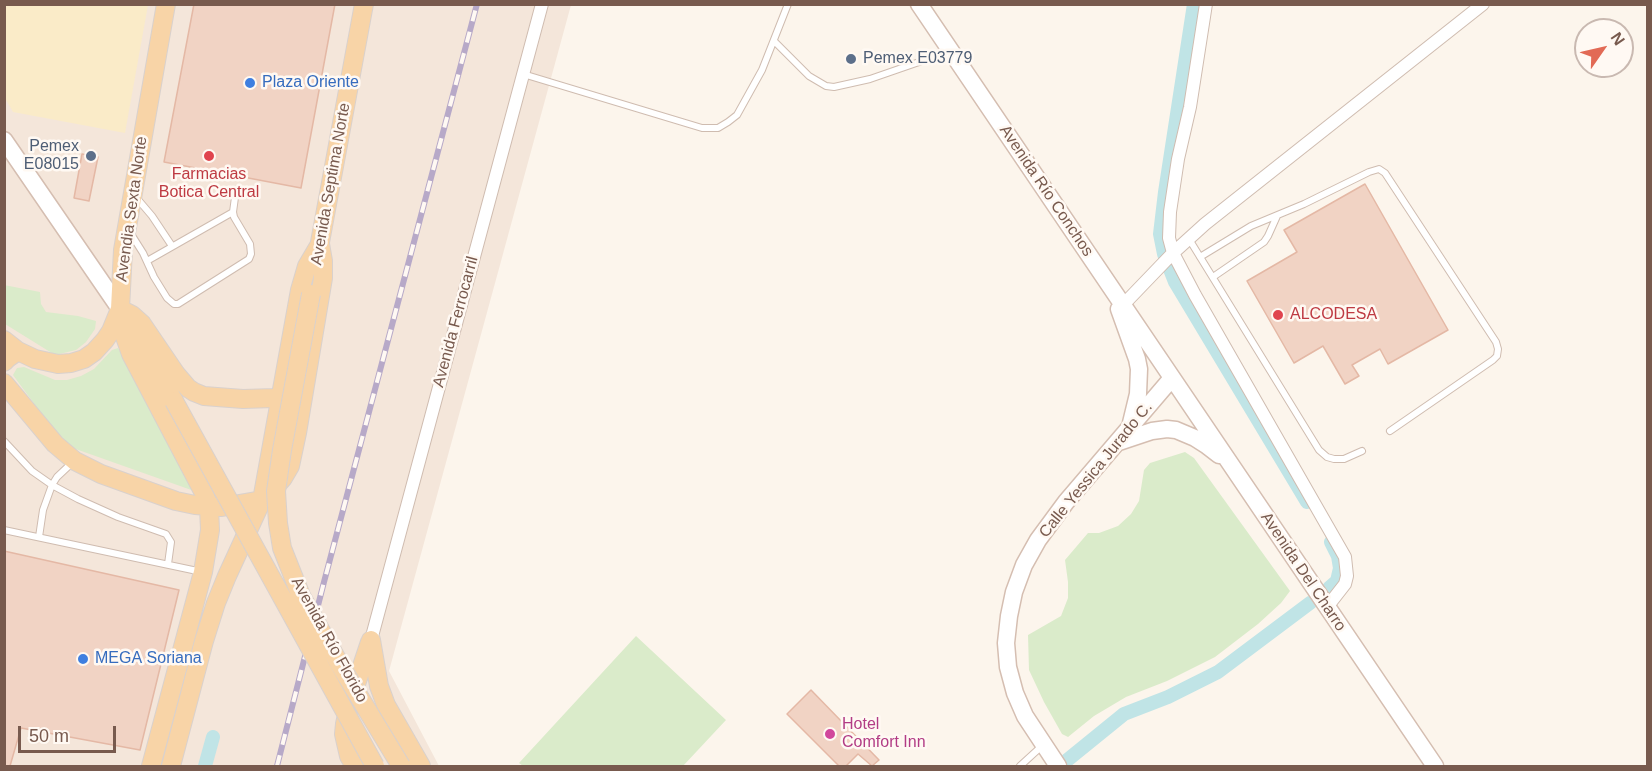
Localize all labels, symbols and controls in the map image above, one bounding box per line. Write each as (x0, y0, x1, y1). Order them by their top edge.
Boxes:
north arrow (1574, 18, 1634, 78)
text: N (1607, 29, 1628, 48)
place label: Pemex E03779 (863, 49, 972, 69)
marker: Pemex E03779 (844, 52, 858, 66)
place label: Plaza Oriente (262, 73, 359, 93)
marker: Plaza Oriente (243, 76, 257, 90)
street label: Avenida Septima Norte (307, 101, 355, 267)
street label: Avenida Río Conchos (995, 122, 1097, 260)
street label: Avendia Sexta Norte (112, 135, 152, 283)
place label: Pemex E08015 (24, 137, 79, 175)
marker: Pemex E08015 (84, 149, 98, 163)
marker: Farmacias Botica Central (202, 149, 216, 163)
place label: Farmacias Botica Central (159, 165, 259, 203)
street label: Avenida Ferrocarril (429, 254, 483, 390)
place label: ALCODESA (1290, 305, 1377, 325)
marker: ALCODESA (1271, 308, 1285, 322)
street label: Calle Yessica Jurado C. (1035, 398, 1157, 542)
street label: Avenida Del Charro (1256, 509, 1350, 635)
street label: Avenida Río Florido (287, 574, 371, 706)
place label: MEGA Soriana (95, 649, 202, 669)
marker: MEGA Soriana (76, 652, 90, 666)
scale bar (21, 714, 118, 752)
place label: Hotel Comfort Inn (842, 715, 926, 753)
text: 50 m (29, 726, 69, 746)
marker: Hotel Comfort Inn (823, 727, 837, 741)

